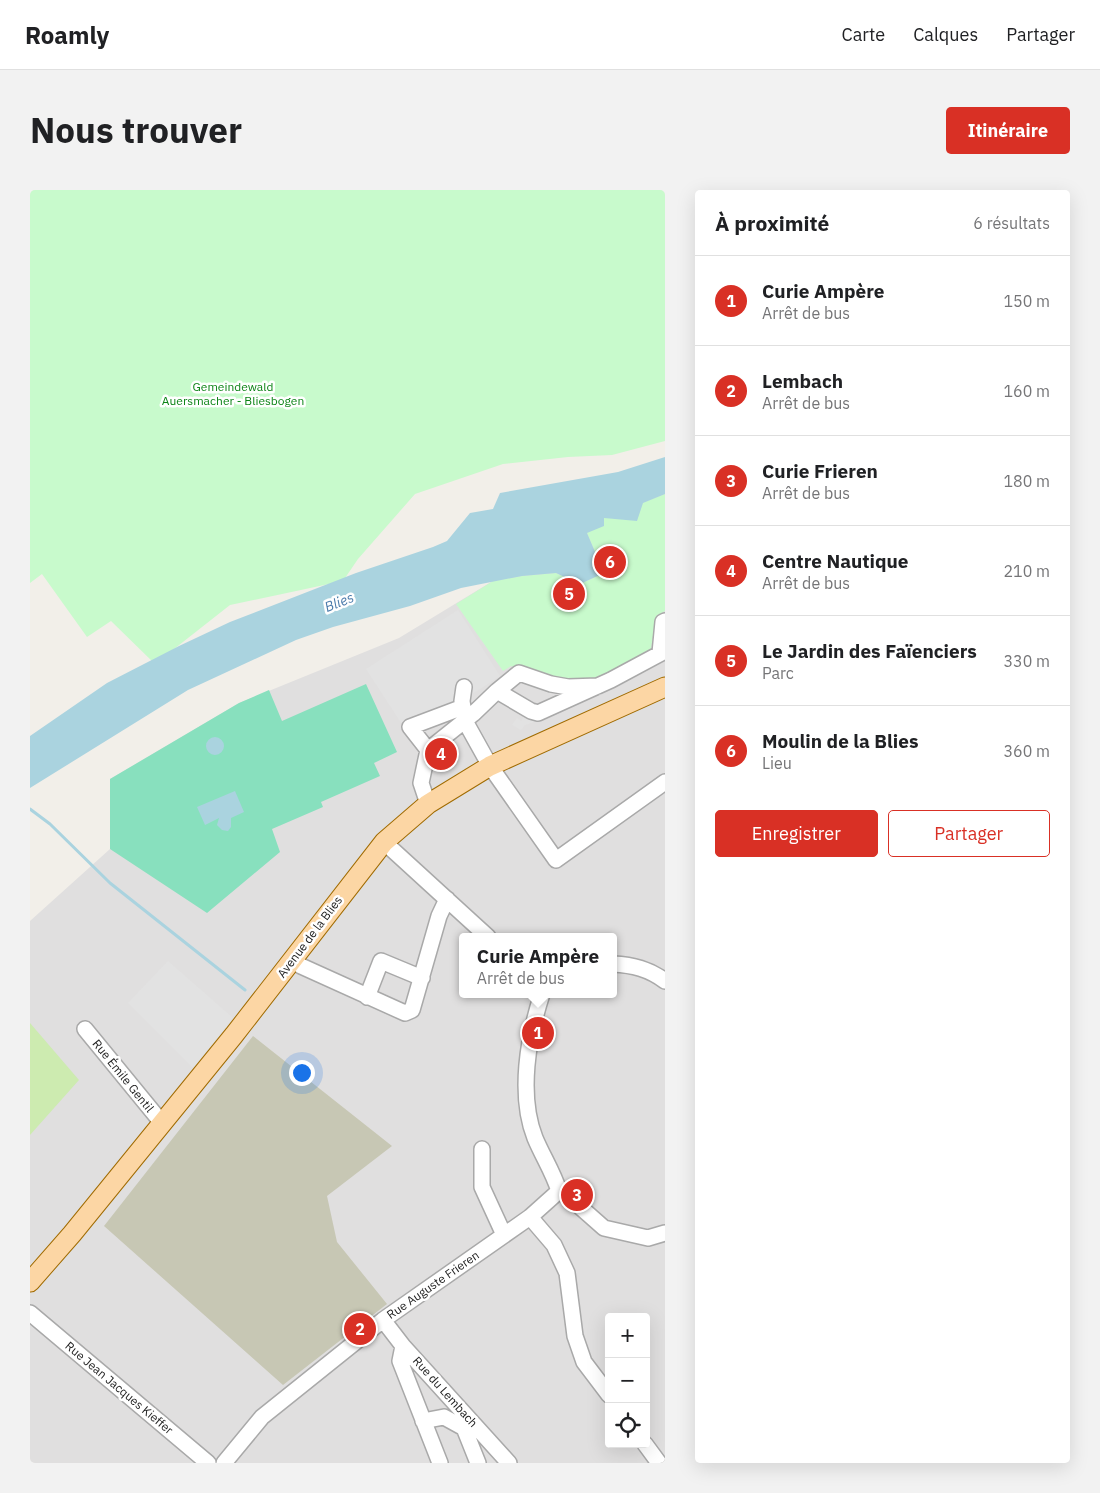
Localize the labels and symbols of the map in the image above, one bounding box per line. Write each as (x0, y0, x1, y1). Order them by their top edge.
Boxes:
park label: Gemeindewald Auersmacher - Bliesbogen (162, 379, 304, 408)
pin: 6 (594, 543, 626, 581)
pin: 5 (553, 575, 585, 613)
water label: Blies (322, 588, 357, 616)
pin: 4 (425, 735, 457, 773)
street label: Avenue de la Blies (274, 893, 345, 980)
pin: 1 (522, 1014, 554, 1052)
street label: Rue Émile Gentil (89, 1036, 157, 1115)
your location (289, 1060, 315, 1086)
pin: 3 (561, 1176, 593, 1214)
street label: Rue Auguste Frieren (384, 1247, 482, 1322)
pin: 2 (344, 1310, 376, 1348)
street label: Rue Jean Jacques Kieffer (62, 1338, 177, 1437)
street label: Rue du Lembach (410, 1353, 481, 1430)

